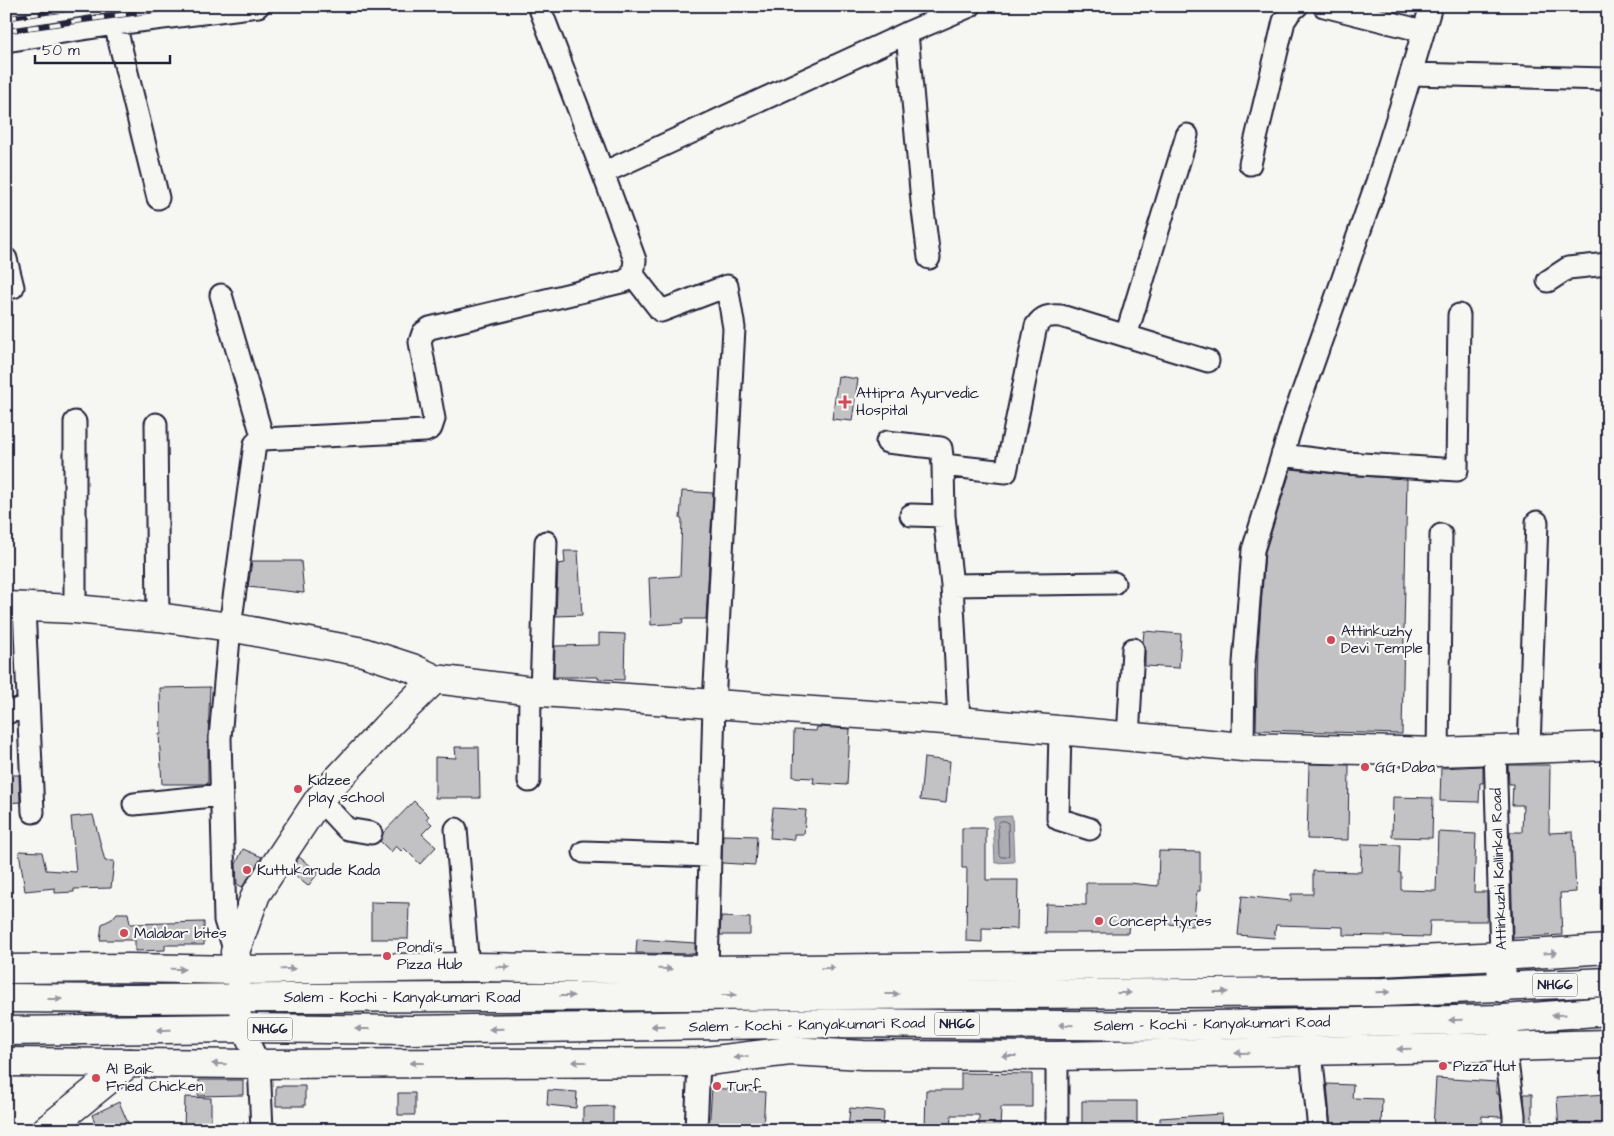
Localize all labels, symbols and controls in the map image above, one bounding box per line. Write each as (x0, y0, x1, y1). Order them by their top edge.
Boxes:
scale bar (35, 32, 170, 64)
text: 50 m (42, 40, 80, 61)
place label: Attipra Ayurvedic Hospital (856, 383, 980, 421)
marker: Attipra Ayurvedic Hospital (838, 395, 852, 409)
place label: Attinkuzhy Devi Temple (1341, 621, 1423, 659)
marker: Attinkuzhy Devi Temple (1325, 634, 1337, 646)
place label: GG Daba (1375, 757, 1436, 778)
marker: GG Daba (1359, 761, 1371, 773)
place label: Kidzee play school (308, 770, 384, 809)
marker: Kidzee play school (292, 783, 304, 795)
street label: Attinkuzhi Kallinkal Road (1486, 787, 1512, 950)
place label: Kuttukarude Kada (257, 860, 380, 881)
marker: Kuttukarude Kada (241, 864, 253, 876)
place label: Concept tyres (1109, 911, 1212, 933)
marker: Concept tyres (1093, 915, 1105, 927)
place label: Malabar bites (134, 923, 227, 944)
marker: Malabar bites (118, 927, 130, 939)
place label: Pondi's Pizza Hub (397, 937, 463, 975)
one-way arrow (1542, 948, 1558, 956)
marker: Pondi's Pizza Hub (381, 950, 393, 962)
one-way arrow (495, 963, 511, 971)
one-way arrow (820, 964, 836, 972)
one-way arrow (170, 965, 186, 973)
one-way arrow (280, 965, 296, 973)
one-way arrow (657, 965, 673, 973)
road number: NH66 (1532, 974, 1578, 996)
street label: Salem - Kochi - Kanyakumari Road (284, 987, 521, 1009)
one-way arrow (1213, 988, 1229, 996)
one-way arrow (1376, 988, 1392, 996)
one-way arrow (1116, 989, 1132, 997)
one-way arrow (884, 990, 900, 998)
one-way arrow (721, 991, 737, 999)
one-way arrow (559, 992, 575, 1000)
one-way arrow (47, 995, 63, 1003)
street label: Salem - Kochi - Kanyakumari Road (1093, 1011, 1331, 1038)
one-way arrow (1551, 1011, 1567, 1019)
street label: Salem - Kochi - Kanyakumari Road (688, 1012, 926, 1039)
road number: NH66 (934, 1012, 980, 1036)
one-way arrow (1447, 1016, 1463, 1024)
road number: NH66 (248, 1018, 292, 1040)
one-way arrow (1057, 1021, 1073, 1029)
one-way arrow (650, 1023, 666, 1031)
one-way arrow (353, 1025, 369, 1033)
one-way arrow (488, 1025, 504, 1033)
one-way arrow (156, 1026, 172, 1034)
one-way arrow (1396, 1046, 1412, 1054)
one-way arrow (1234, 1049, 1250, 1057)
one-way arrow (1001, 1052, 1017, 1060)
one-way arrow (733, 1053, 749, 1061)
place label: Pizza Hut (1453, 1056, 1516, 1077)
one-way arrow (571, 1058, 587, 1066)
place label: Al Baik Fried Chicken (106, 1059, 204, 1097)
one-way arrow (408, 1059, 424, 1067)
one-way arrow (211, 1060, 227, 1068)
marker: Pizza Hut (1437, 1060, 1449, 1072)
marker: Al Baik Fried Chicken (90, 1072, 102, 1084)
place label: Turf (727, 1076, 761, 1097)
marker: Turf (711, 1080, 723, 1092)

